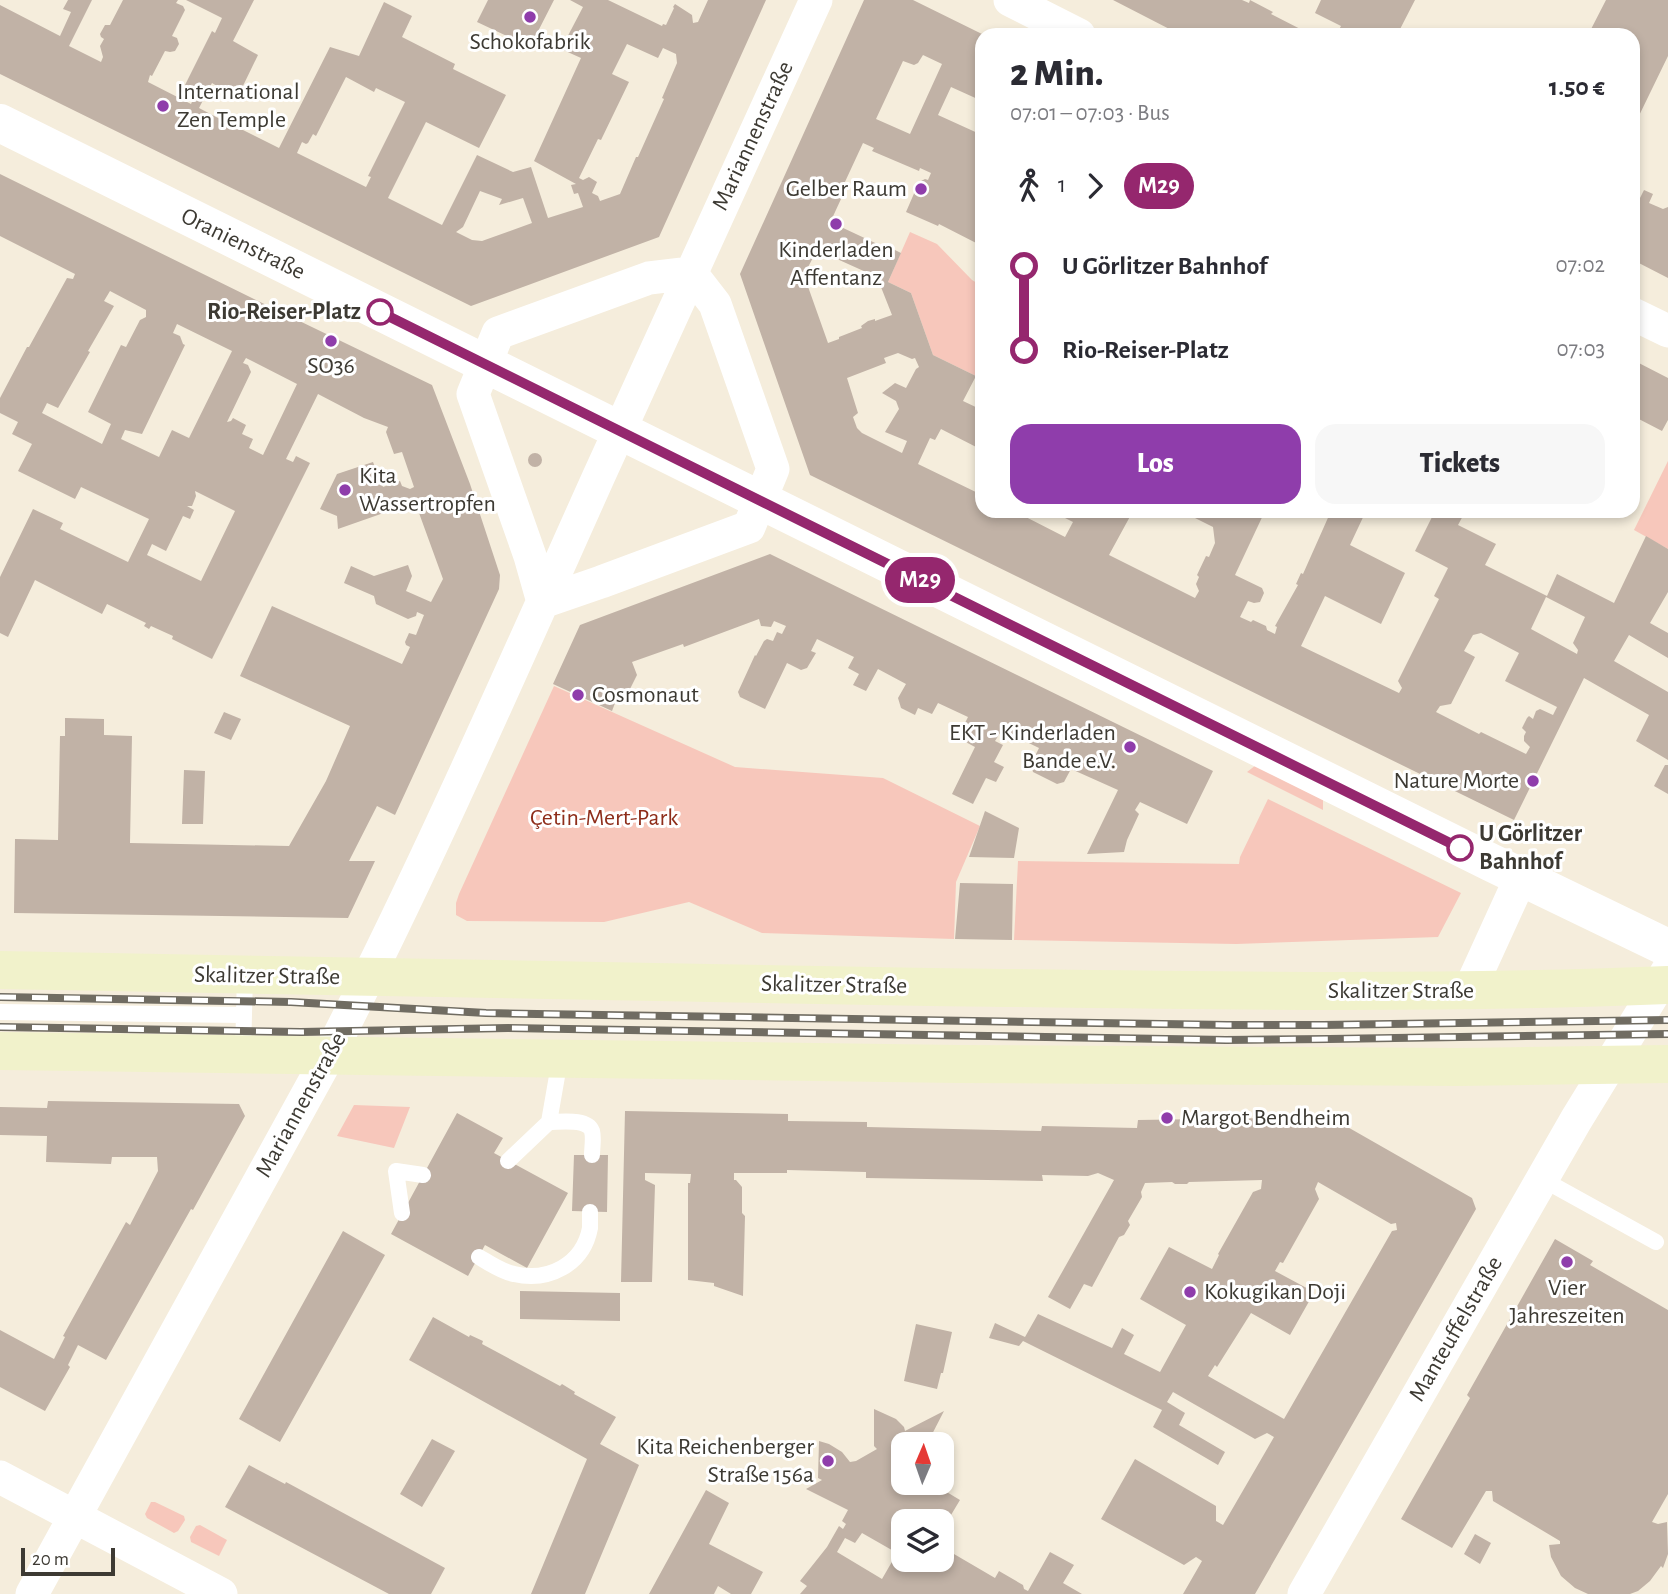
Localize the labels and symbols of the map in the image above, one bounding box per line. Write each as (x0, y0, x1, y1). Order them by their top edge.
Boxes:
marker: Schokofabrik (522, 9, 538, 25)
place label: Schokofabrik (470, 30, 591, 54)
street label: Mariannenstraße (708, 58, 798, 214)
place label: International Zen Temple (177, 80, 300, 132)
marker: International Zen Temple (155, 98, 171, 114)
place label: Gelber Raum (786, 177, 907, 201)
marker: Gelber Raum (913, 181, 929, 197)
street label: Oranienstraße (177, 204, 309, 284)
marker: Kinderladen Affentanz (828, 216, 844, 232)
place label: Kinderladen Affentanz (778, 238, 894, 290)
marker: Rio-Reiser-Platz (367, 299, 393, 325)
place label: Rio-Reiser-Platz (207, 300, 361, 324)
marker: SO36 (323, 333, 339, 349)
place label: SO36 (307, 354, 355, 378)
place label: Kita Wassertropfen (359, 464, 496, 516)
marker: Kita Wassertropfen (337, 482, 353, 498)
line badge: M29 (880, 557, 960, 603)
place label: Cosmonaut (592, 683, 699, 707)
marker: Cosmonaut (570, 687, 586, 703)
place label: EKT - Kinderladen Bande e.V. (949, 721, 1116, 773)
marker: EKT - Kinderladen Bande e.V. (1122, 739, 1138, 755)
place label: Nature Morte (1393, 769, 1519, 793)
marker: Nature Morte (1525, 773, 1541, 789)
park label: Çetin-Mert-Park (530, 806, 678, 830)
place label: U Görlitzer Bahnhof (1479, 822, 1583, 874)
marker: U Görlitzer Bahnhof (1447, 835, 1473, 861)
street label: Skalitzer Straße (194, 963, 340, 989)
street label: Skalitzer Straße (761, 972, 907, 998)
street label: Skalitzer Straße (1328, 979, 1474, 1003)
street label: Mariannenstraße (251, 1029, 351, 1181)
place label: Margot Bendheim (1181, 1106, 1350, 1130)
marker: Margot Bendheim (1159, 1110, 1175, 1126)
street label: Manteuffelstraße (1405, 1252, 1507, 1406)
marker: Vier Jahreszeiten (1559, 1254, 1575, 1270)
place label: Vier Jahreszeiten (1509, 1276, 1625, 1328)
place label: Kokugikan Doji (1204, 1280, 1346, 1304)
marker: Kokugikan Doji (1182, 1284, 1198, 1300)
north arrow (891, 1432, 954, 1494)
place label: Kita Reichenberger Straße 156a (636, 1435, 814, 1487)
marker: Kita Reichenberger Straße 156a (820, 1453, 836, 1469)
scale bar (21, 1545, 116, 1577)

